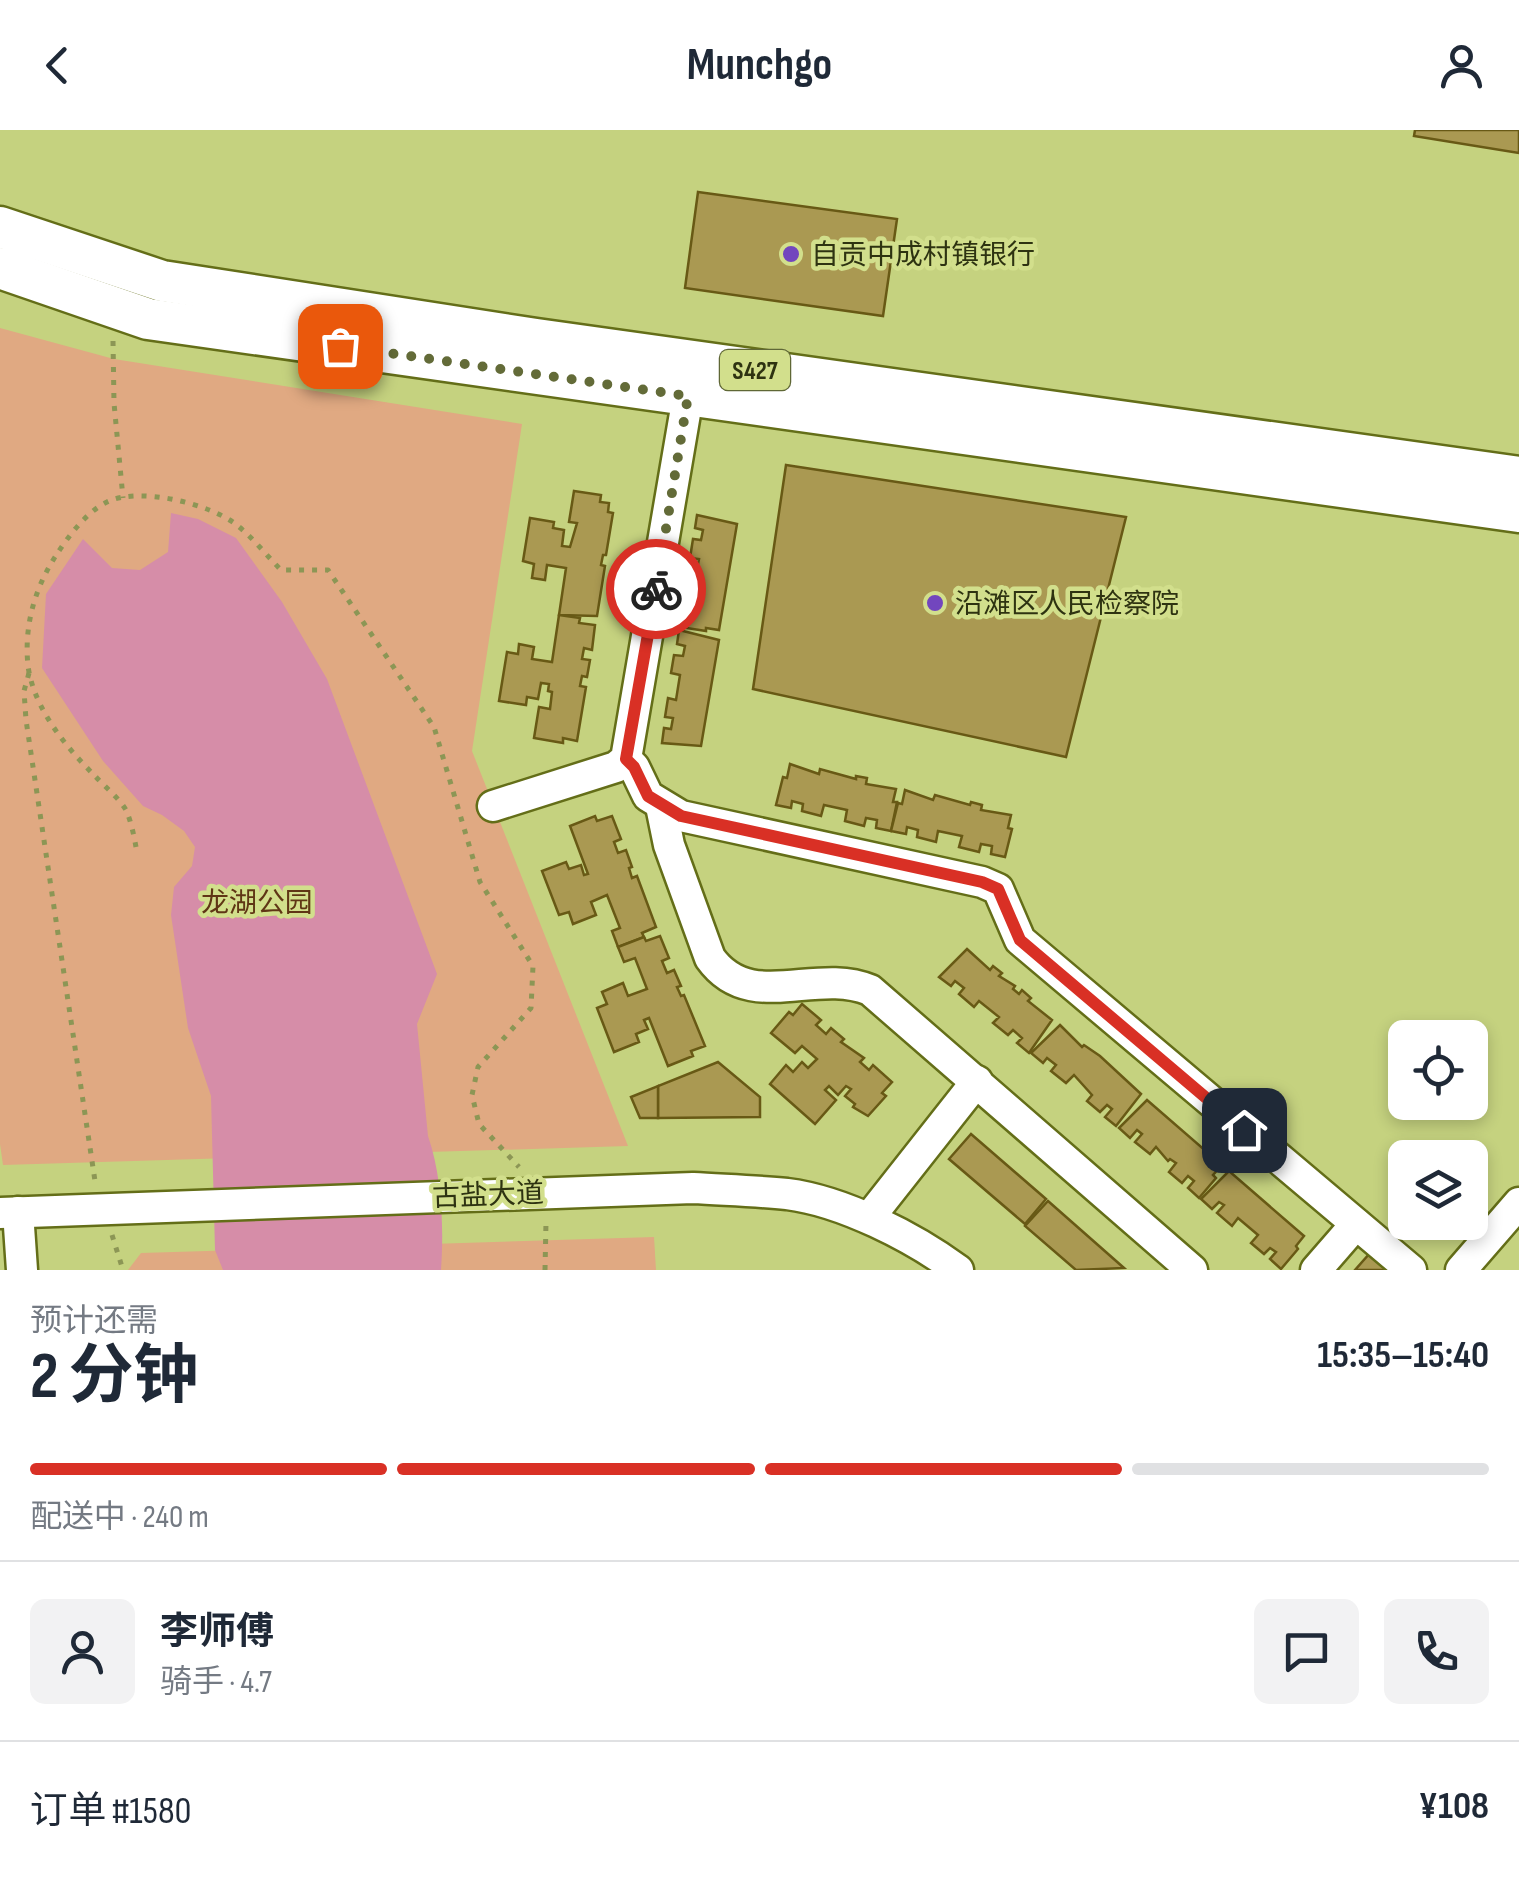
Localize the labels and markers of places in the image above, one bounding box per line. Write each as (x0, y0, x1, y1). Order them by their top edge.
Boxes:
place label: 自贡中成村镇银行 (811, 239, 1035, 272)
marker: 自贡中成村镇银行 (780, 243, 802, 265)
pin (298, 304, 383, 389)
place label: 沿滩区人民检察院 (955, 588, 1179, 621)
marker: 沿滩区人民检察院 (924, 592, 946, 614)
pin (1202, 1088, 1287, 1173)

